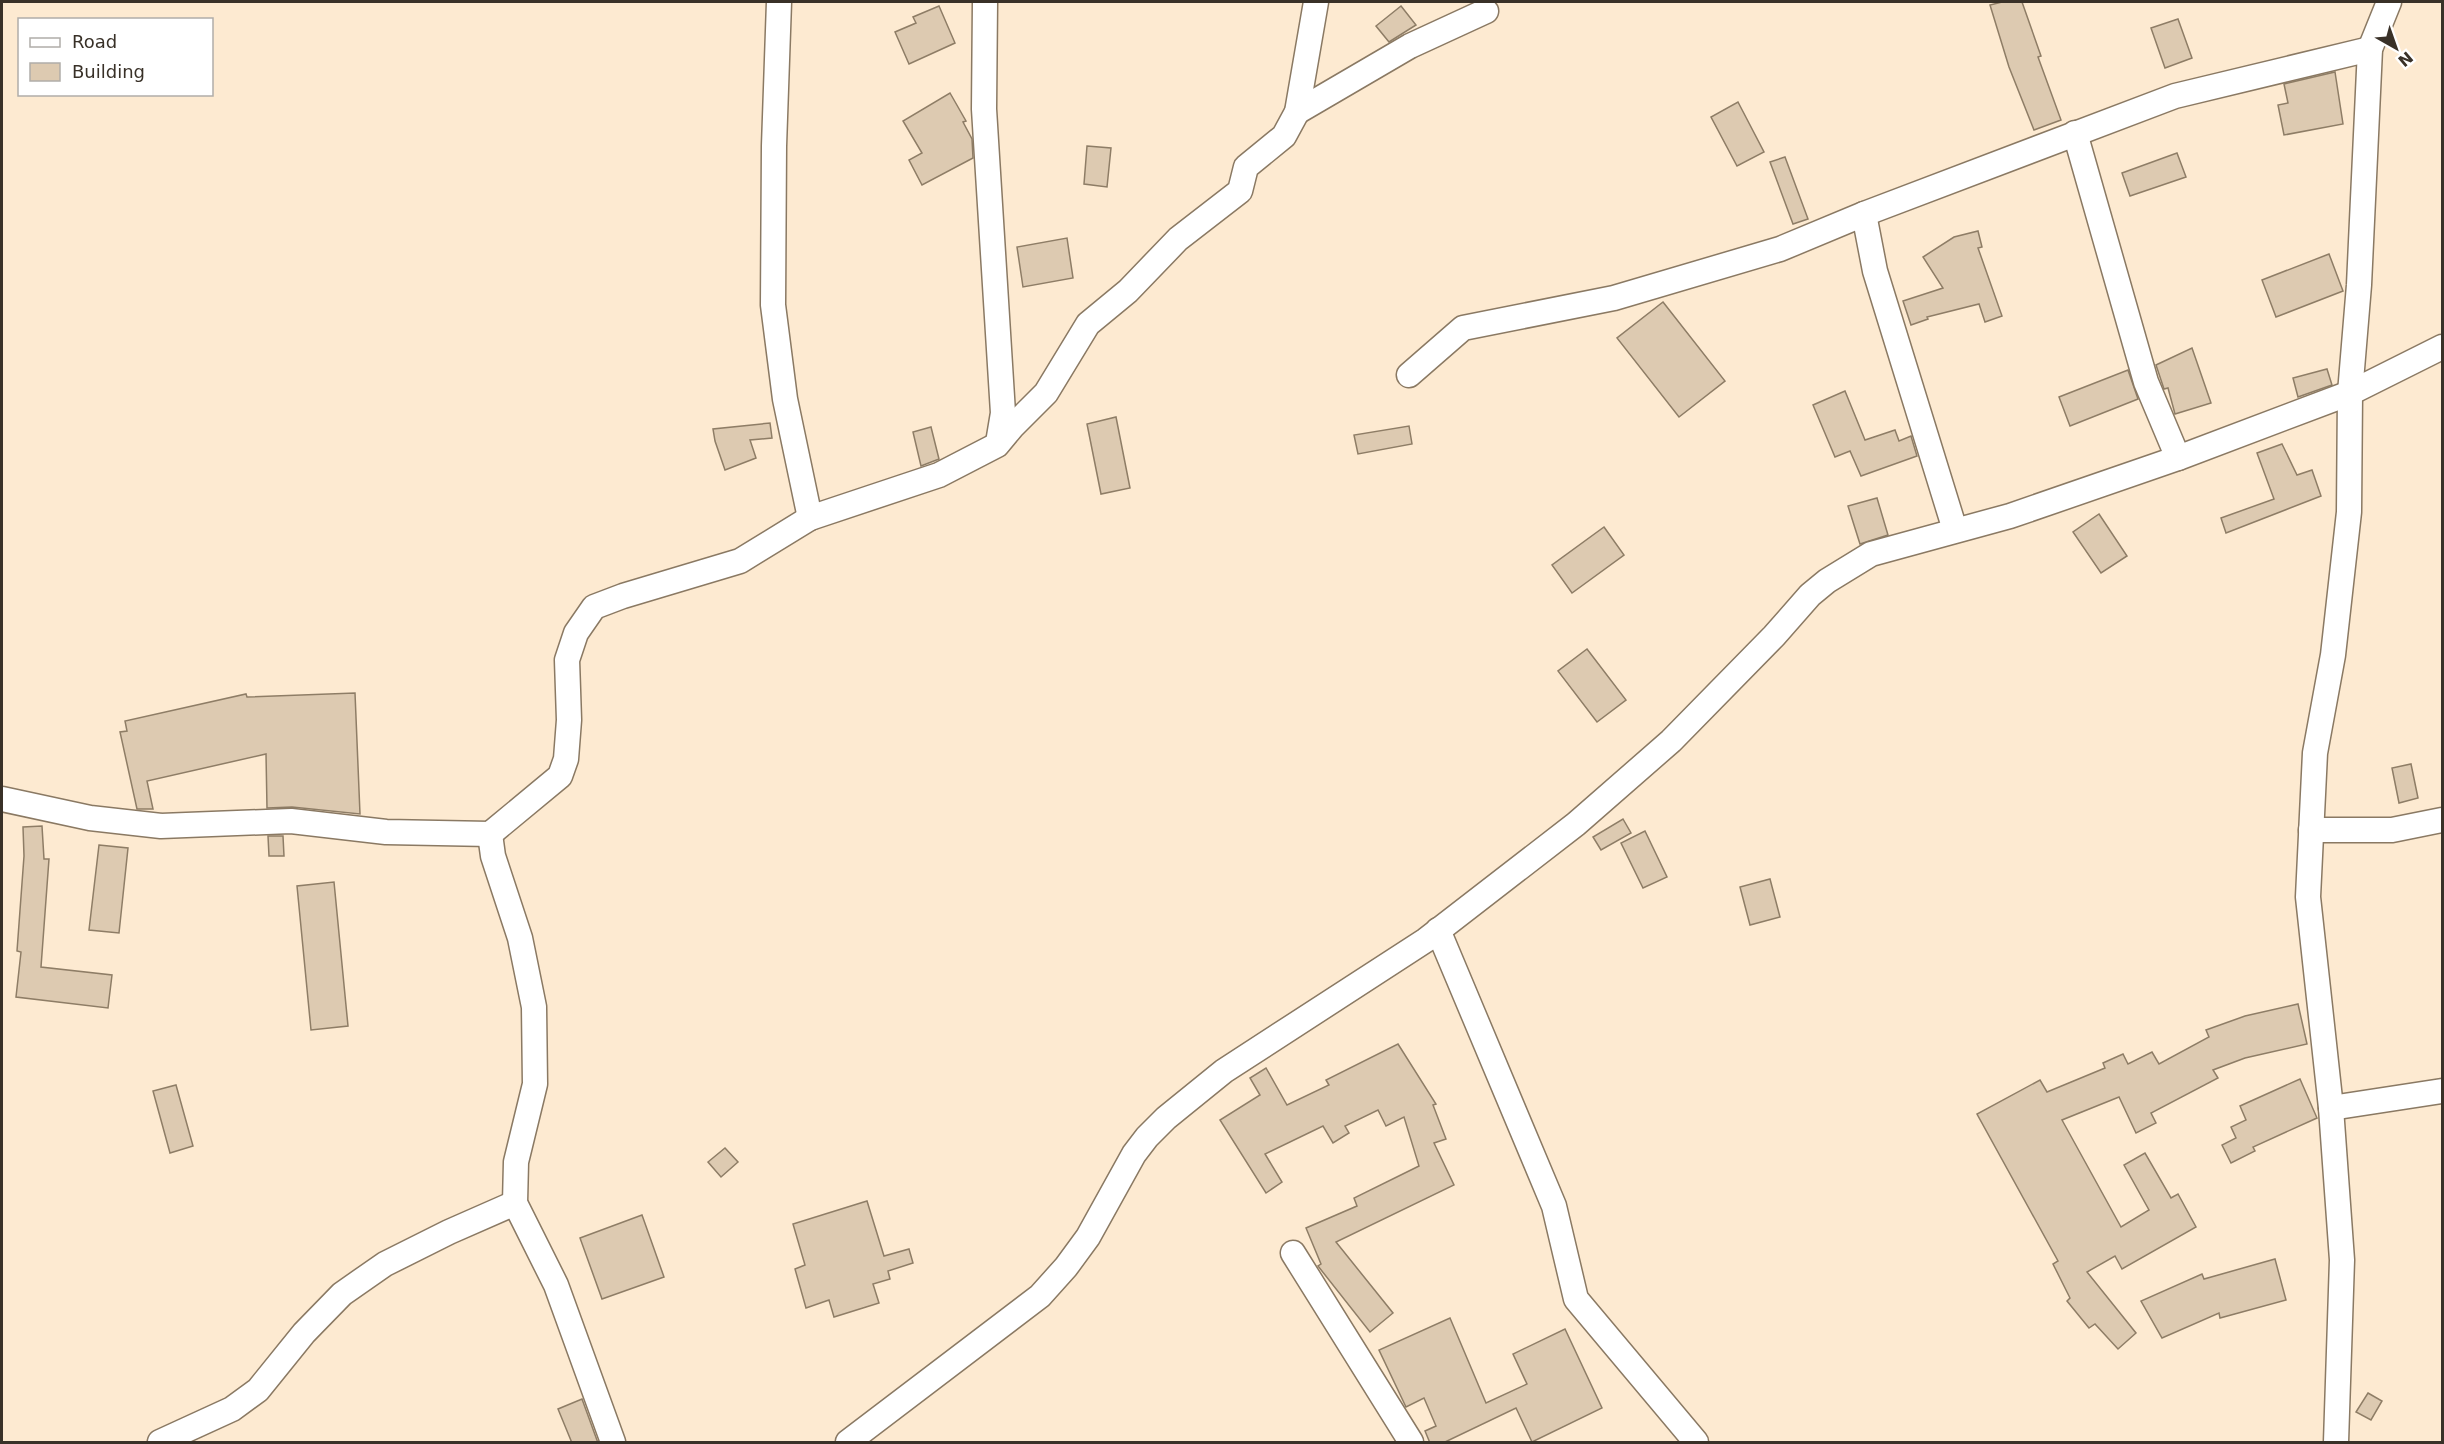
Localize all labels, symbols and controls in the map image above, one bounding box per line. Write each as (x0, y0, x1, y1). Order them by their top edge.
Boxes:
legend (18, 18, 213, 96)
north arrow (2366, 18, 2426, 78)
text: Road (72, 31, 117, 52)
text: N (2394, 48, 2417, 71)
text: Building (72, 61, 145, 82)

